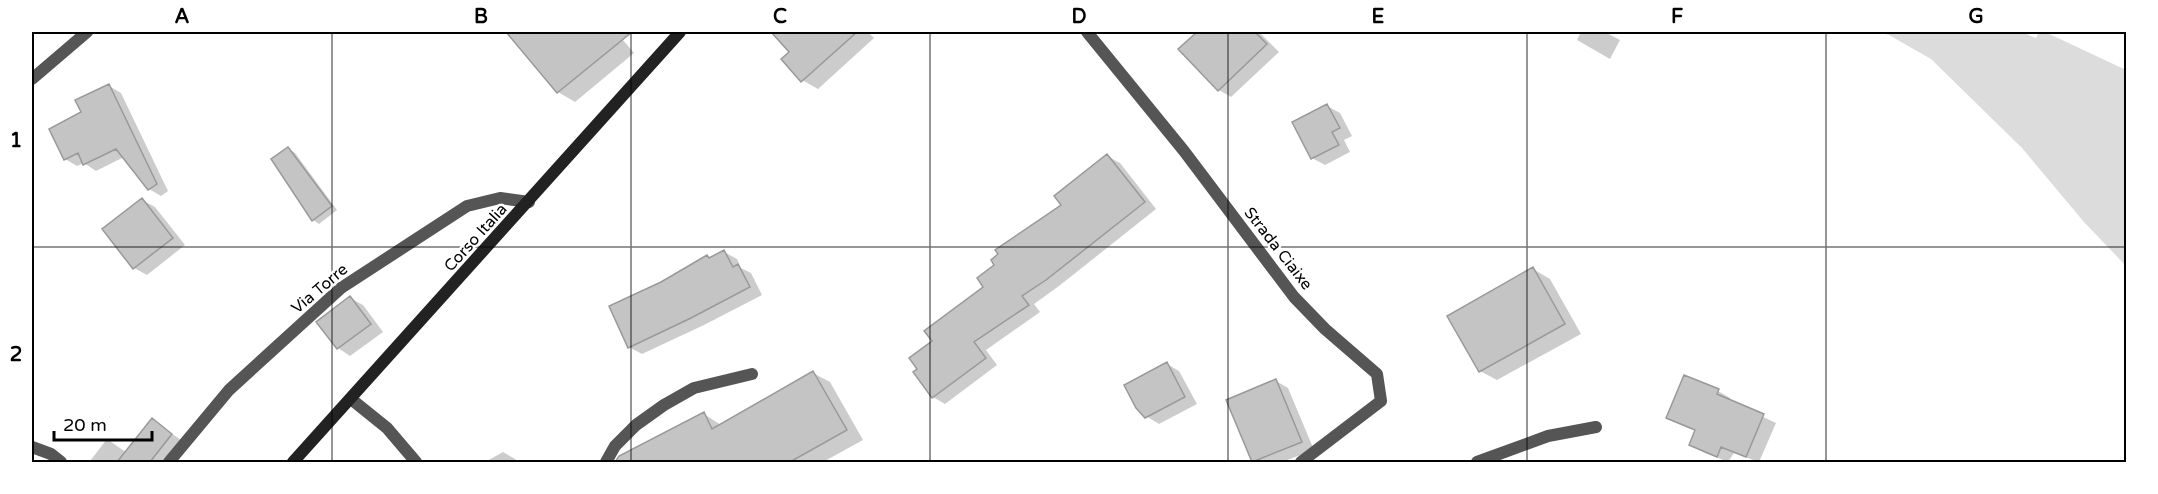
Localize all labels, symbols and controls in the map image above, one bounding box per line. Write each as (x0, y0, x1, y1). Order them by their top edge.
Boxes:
text: A (175, 5, 190, 29)
text: B (474, 5, 488, 29)
text: C (773, 5, 787, 29)
text: D (1071, 5, 1087, 29)
text: E (1372, 5, 1385, 29)
text: F (1671, 5, 1683, 29)
text: G (1968, 5, 1984, 29)
text: 1 (10, 129, 22, 153)
street label: Corso Italia (440, 199, 512, 276)
street label: Strada Ciaixe (1240, 203, 1317, 294)
street label: Via Torre (287, 259, 352, 318)
text: 2 (10, 343, 22, 367)
scale bar (54, 404, 152, 442)
text: 20 m (63, 414, 107, 436)

